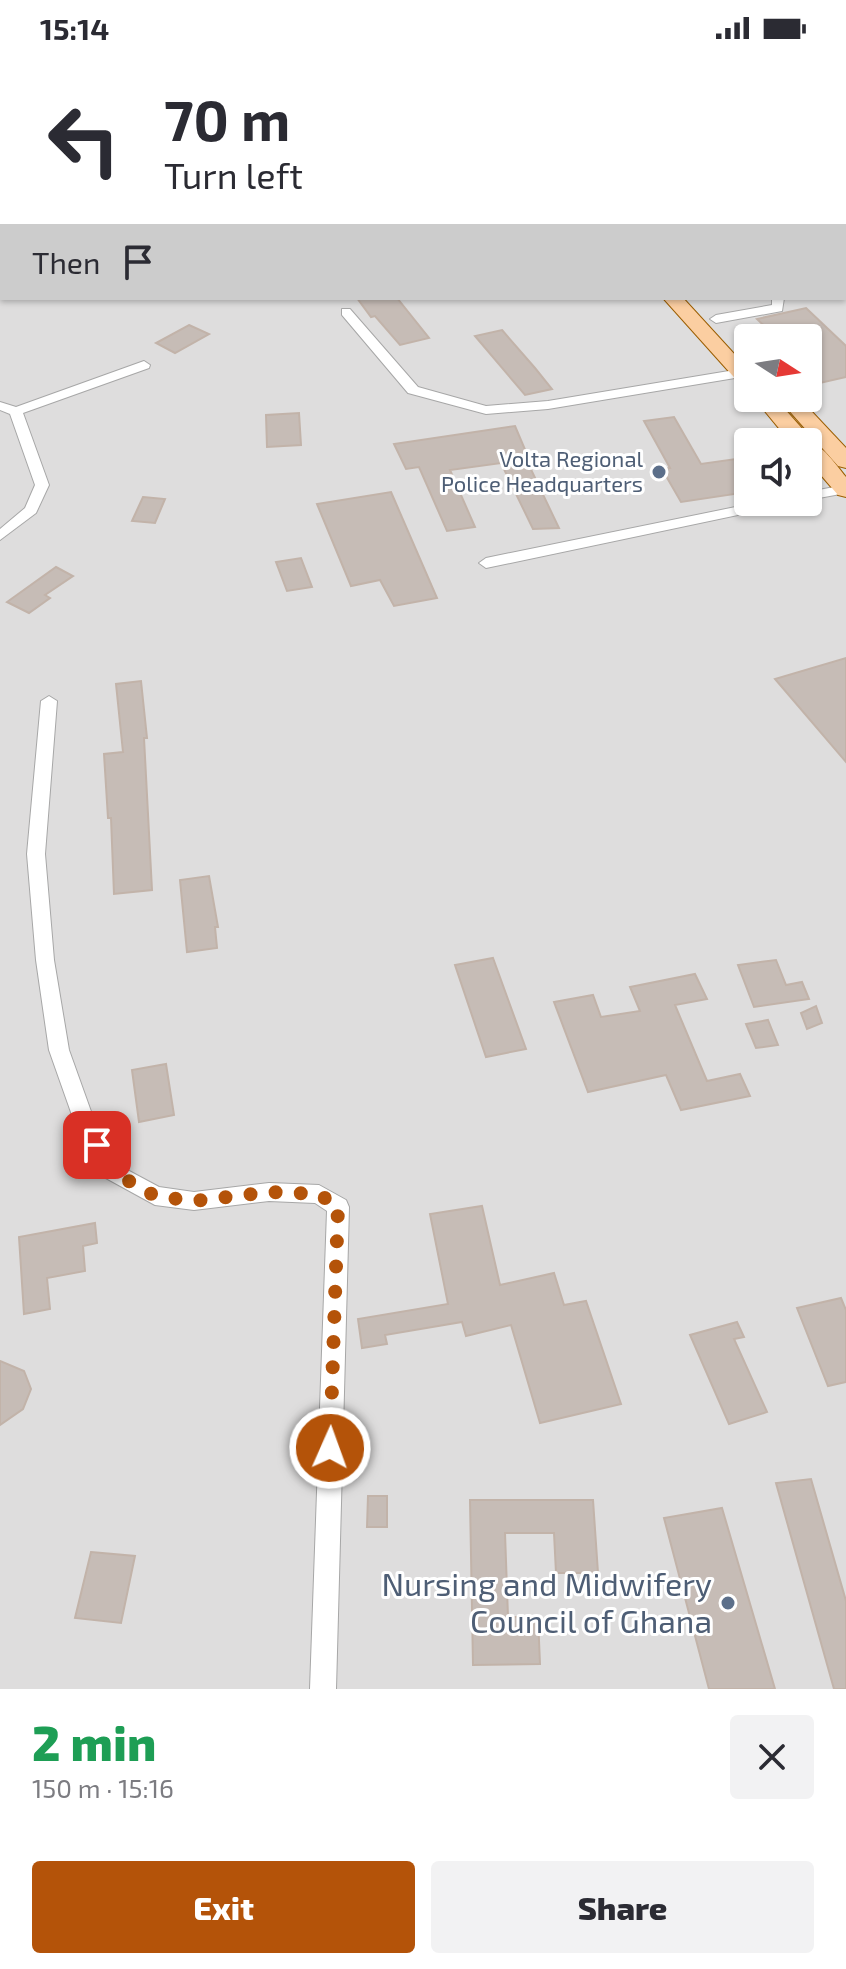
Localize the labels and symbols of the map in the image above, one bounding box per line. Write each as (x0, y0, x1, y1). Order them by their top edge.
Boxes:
north arrow (734, 324, 822, 412)
place label: Volta Regional Police Headquarters (441, 445, 643, 496)
marker: Volta Regional Police Headquarters (650, 463, 668, 481)
pin (63, 1111, 131, 1179)
position arrow (288, 1406, 372, 1490)
place label: Nursing and Midwifery Council of Ghana (381, 1564, 712, 1639)
marker: Nursing and Midwifery Council of Ghana (719, 1594, 737, 1612)

